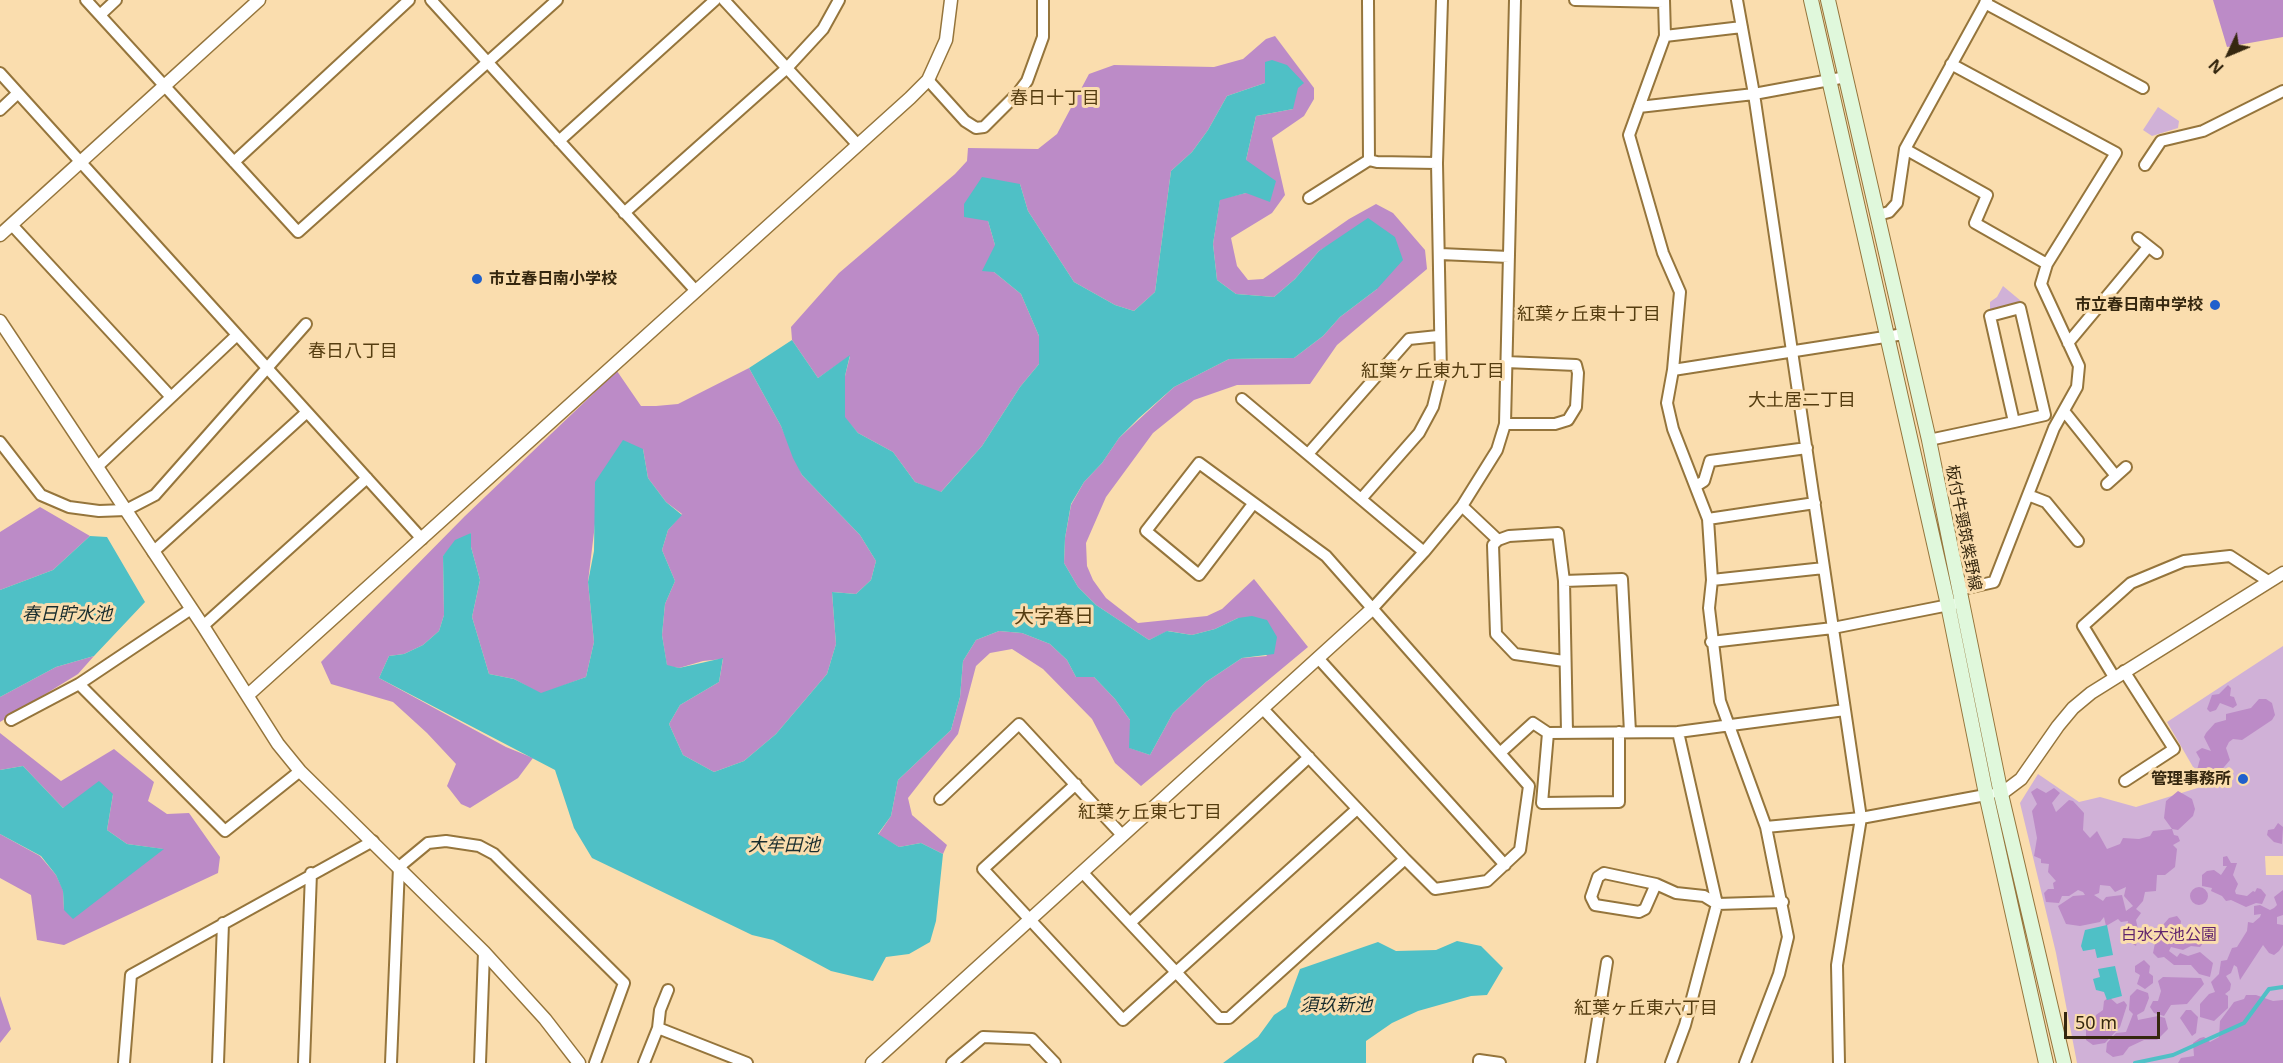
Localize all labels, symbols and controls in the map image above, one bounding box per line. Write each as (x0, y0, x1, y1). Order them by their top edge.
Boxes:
north arrow (2199, 24, 2259, 84)
text: N (2204, 54, 2228, 79)
district label: 春日十丁目 (1010, 88, 1100, 110)
place label: 市立春日南小学校 (489, 269, 617, 289)
marker: 市立春日南小学校 (470, 272, 484, 286)
place label: 市立春日南中学校 (2075, 295, 2203, 315)
marker: 市立春日南中学校 (2208, 298, 2222, 312)
district label: 紅葉ヶ丘東十丁目 (1517, 304, 1661, 326)
district label: 春日八丁目 (308, 341, 398, 363)
district label: 紅葉ヶ丘東九丁目 (1361, 361, 1505, 383)
district label: 大土居二丁目 (1748, 390, 1856, 412)
street label: 板付牛頸筑紫野線 (1941, 463, 1985, 593)
water label: 春日貯水池 (22, 604, 112, 626)
district label: 大字春日 (1014, 605, 1094, 629)
place label: 管理事務所 (2151, 769, 2231, 789)
marker: 管理事務所 (2236, 772, 2250, 786)
district label: 紅葉ヶ丘東七丁目 (1078, 802, 1222, 824)
water label: 大牟田池 (748, 835, 820, 857)
park label: 白水大池公園 (2121, 925, 2217, 945)
water label: 須玖新池 (1300, 995, 1372, 1017)
district label: 紅葉ヶ丘東六丁目 (1574, 998, 1718, 1020)
scale bar (2067, 1000, 2163, 1038)
text: 50 m (2075, 1010, 2117, 1034)

